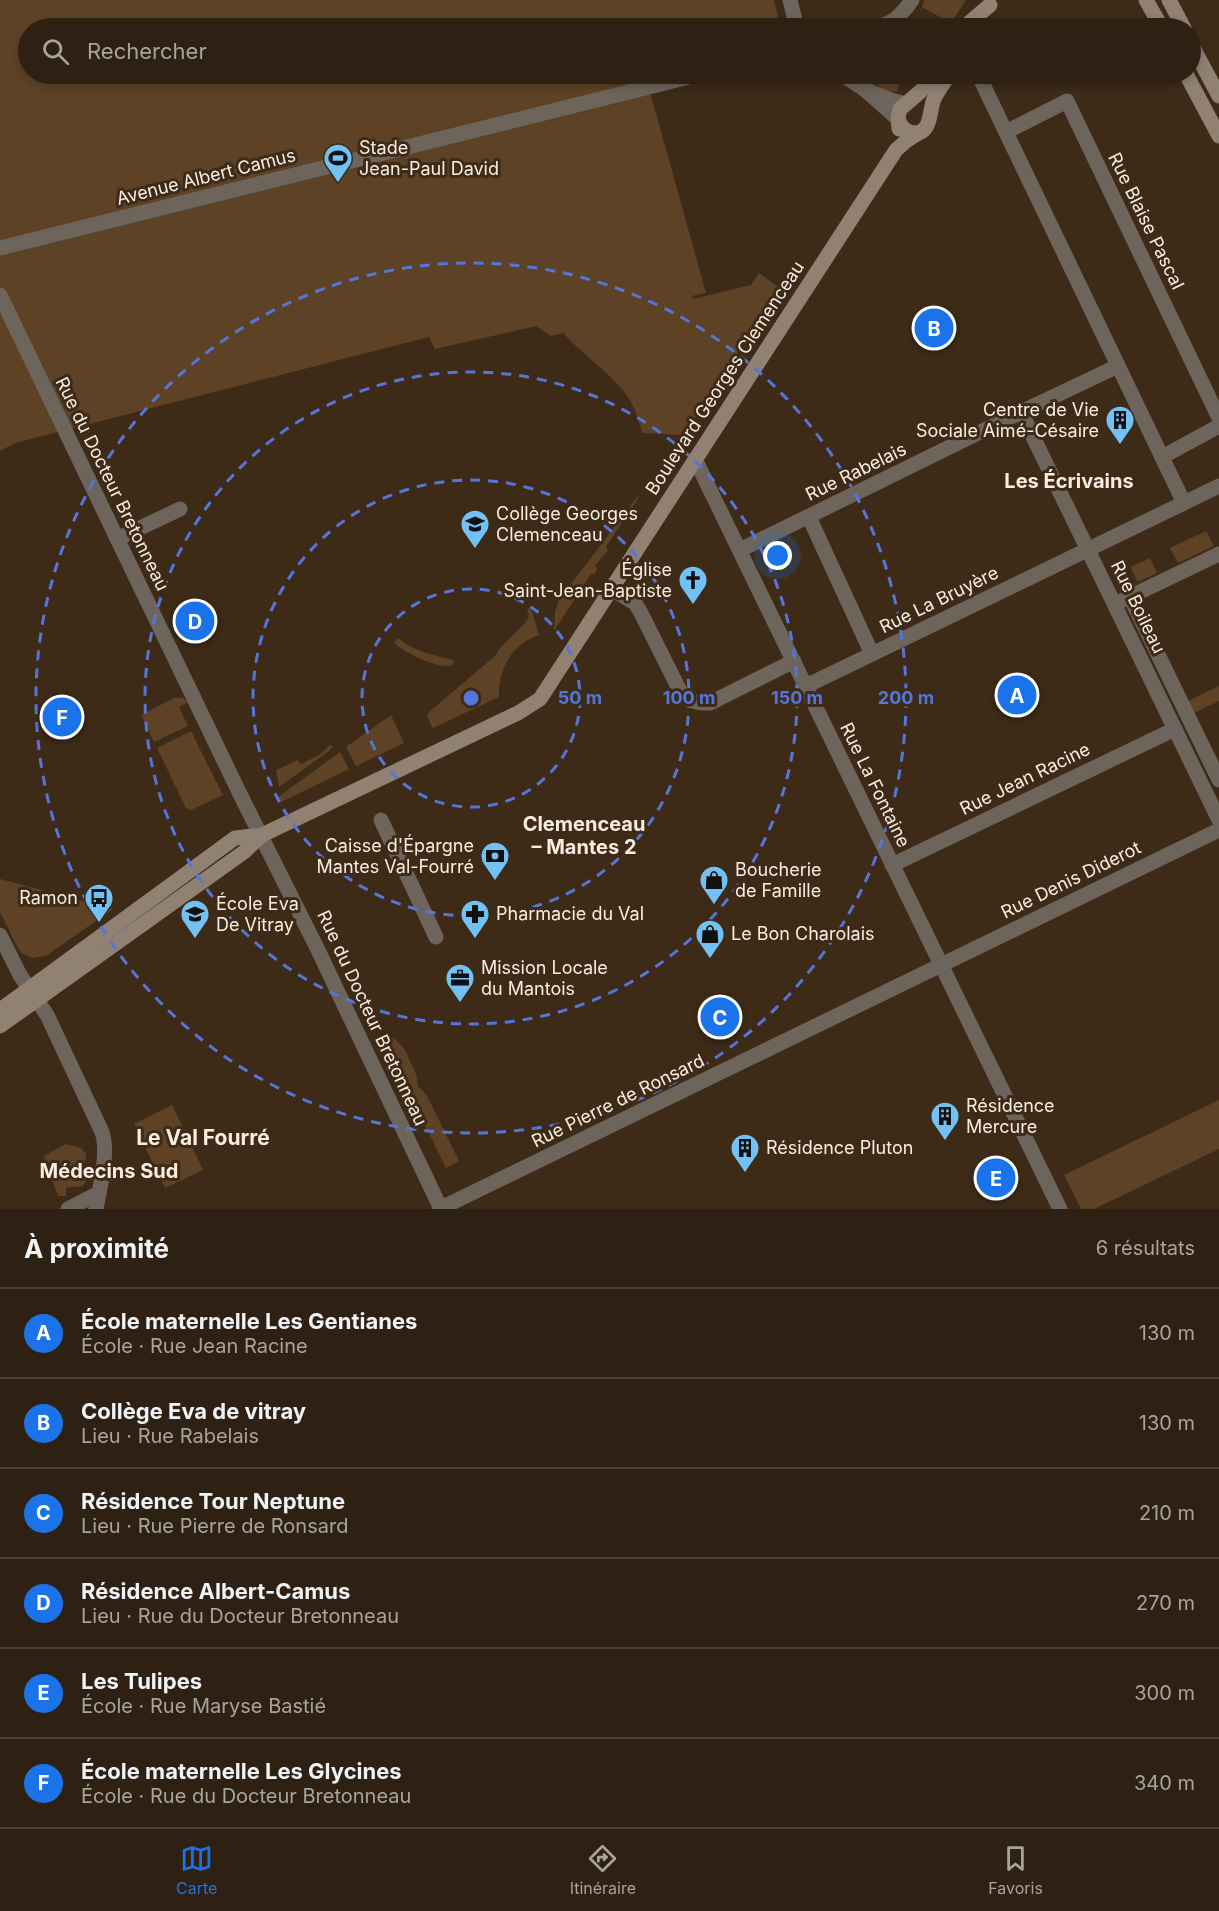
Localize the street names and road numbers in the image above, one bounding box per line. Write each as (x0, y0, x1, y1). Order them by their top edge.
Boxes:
street label: Avenue Albert Camus (114, 144, 298, 209)
street label: Rue Blaise Pascal (1104, 149, 1189, 293)
street label: Boulevard Georges Clemenceau (641, 257, 808, 498)
street label: Rue du Docteur Bretonneau (51, 373, 173, 594)
street label: Rue Rabelais (802, 438, 909, 505)
street label: Rue Boileau (1107, 557, 1170, 657)
street label: Rue La Bruyère (876, 562, 1002, 637)
street label: Rue La Fontaine (836, 719, 915, 851)
street label: Rue Jean Racine (956, 738, 1093, 819)
street label: Rue Denis Diderot (997, 837, 1144, 922)
street label: Rue du Docteur Bretonneau (313, 907, 432, 1129)
street label: Rue Pierre de Ronsard (528, 1050, 708, 1152)

